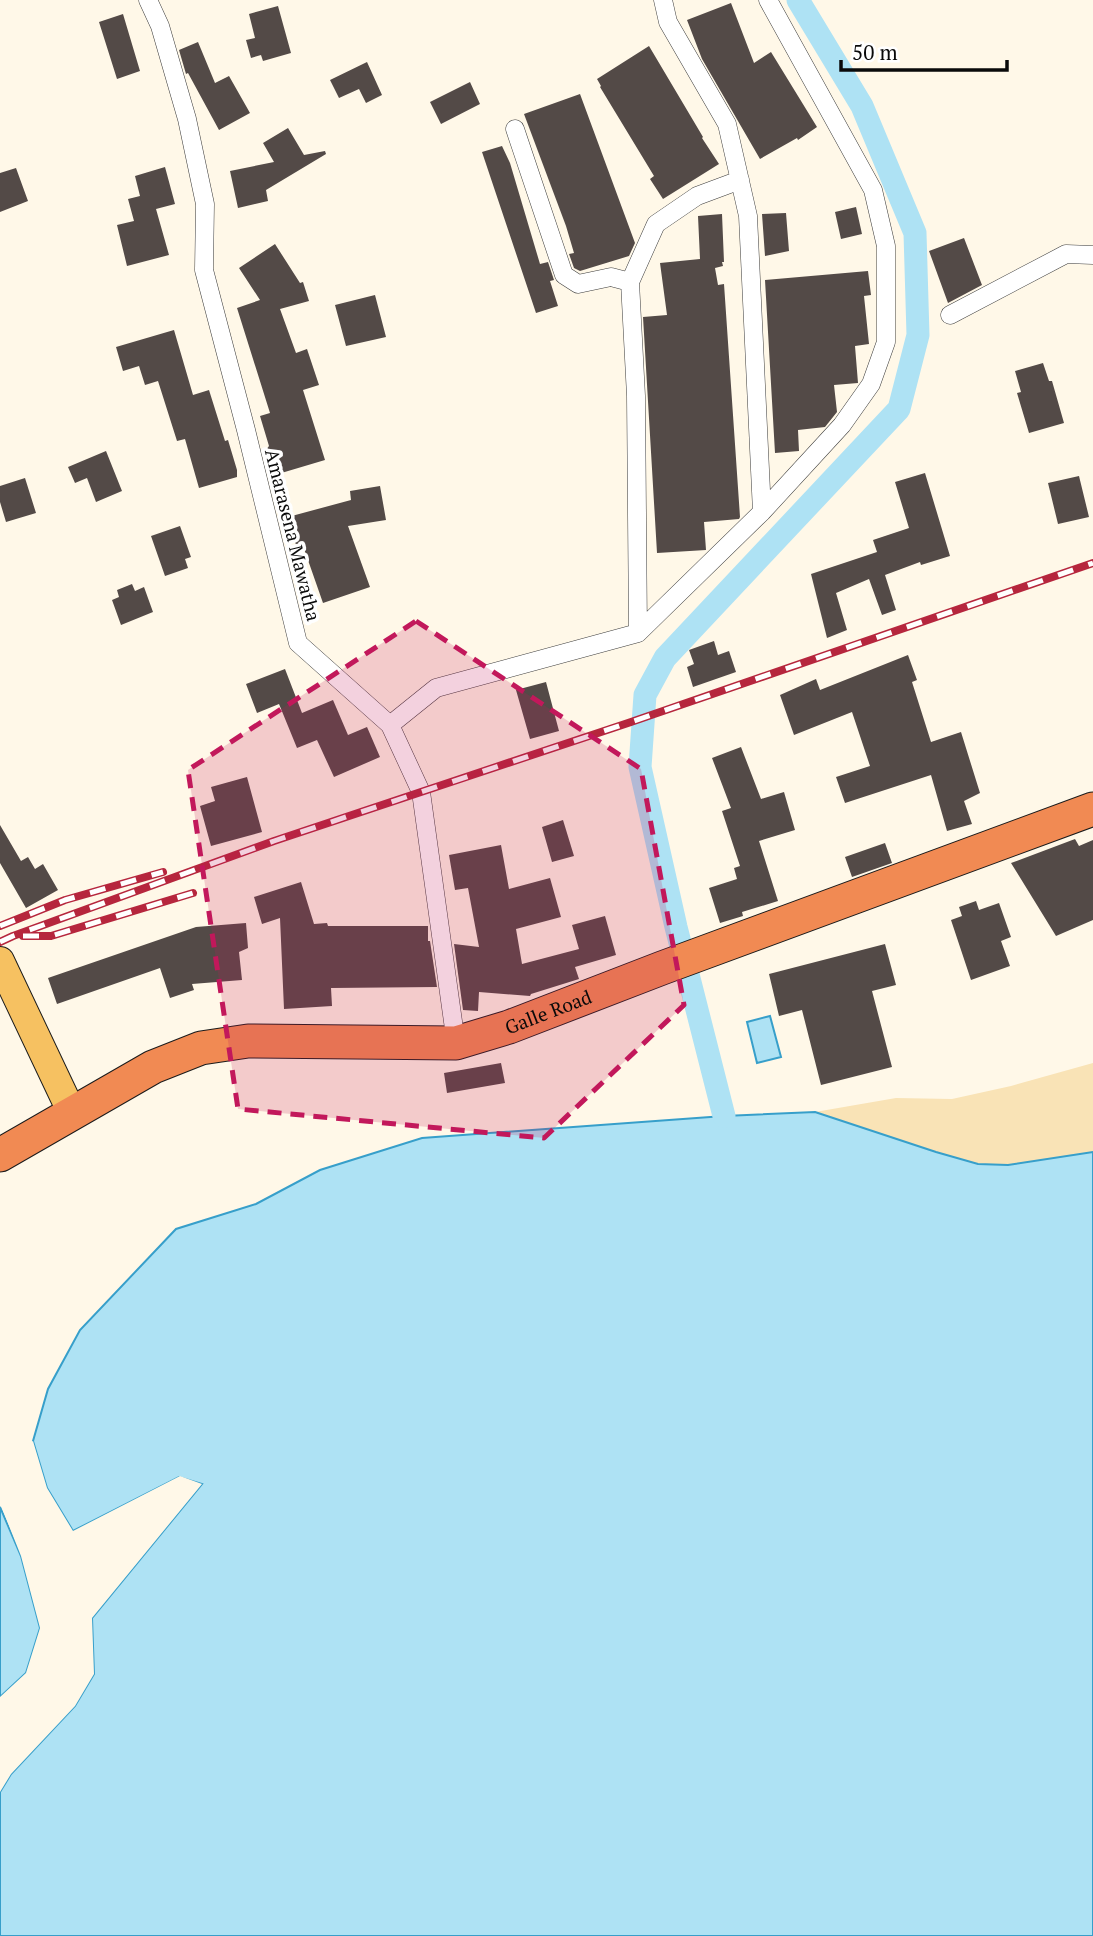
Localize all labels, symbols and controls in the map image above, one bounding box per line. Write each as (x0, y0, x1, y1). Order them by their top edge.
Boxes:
scale bar (841, 28, 1007, 72)
text: 50 m (852, 38, 898, 66)
street label: Amarasena Mawatha (260, 446, 327, 624)
street label: Galle Road (501, 983, 595, 1039)

